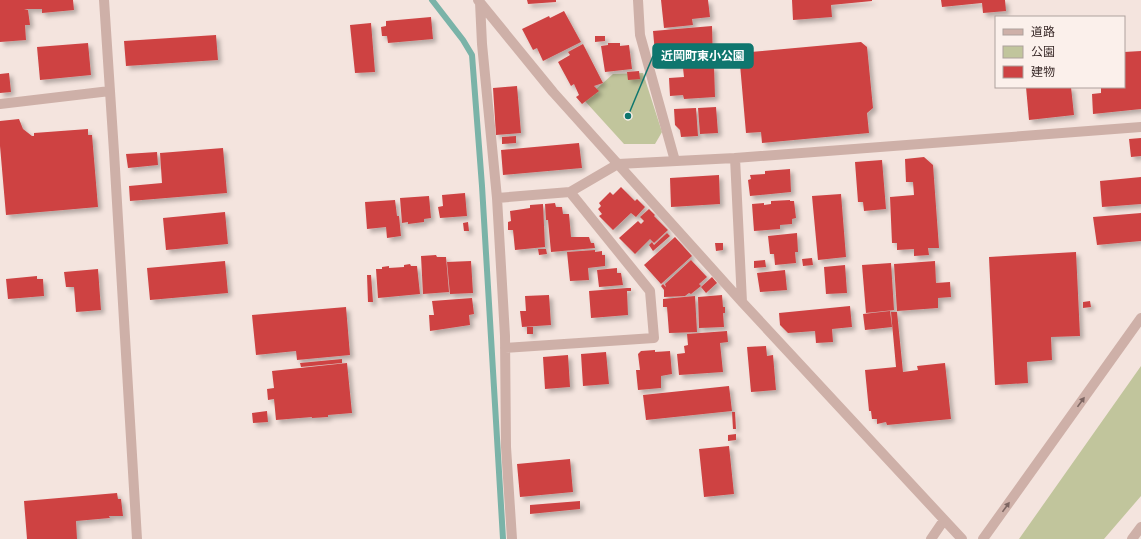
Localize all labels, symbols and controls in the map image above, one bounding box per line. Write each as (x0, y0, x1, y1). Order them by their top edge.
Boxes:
legend (995, 16, 1125, 88)
text: 道路 (1031, 25, 1055, 39)
callout: 近岡町東小公園 (653, 44, 753, 68)
text: 公園 (1031, 45, 1055, 59)
text: 近岡町東小公園 (661, 49, 745, 63)
text: 建物 (1031, 65, 1055, 79)
one-way arrow (1077, 396, 1085, 407)
one-way arrow (1002, 502, 1010, 513)

